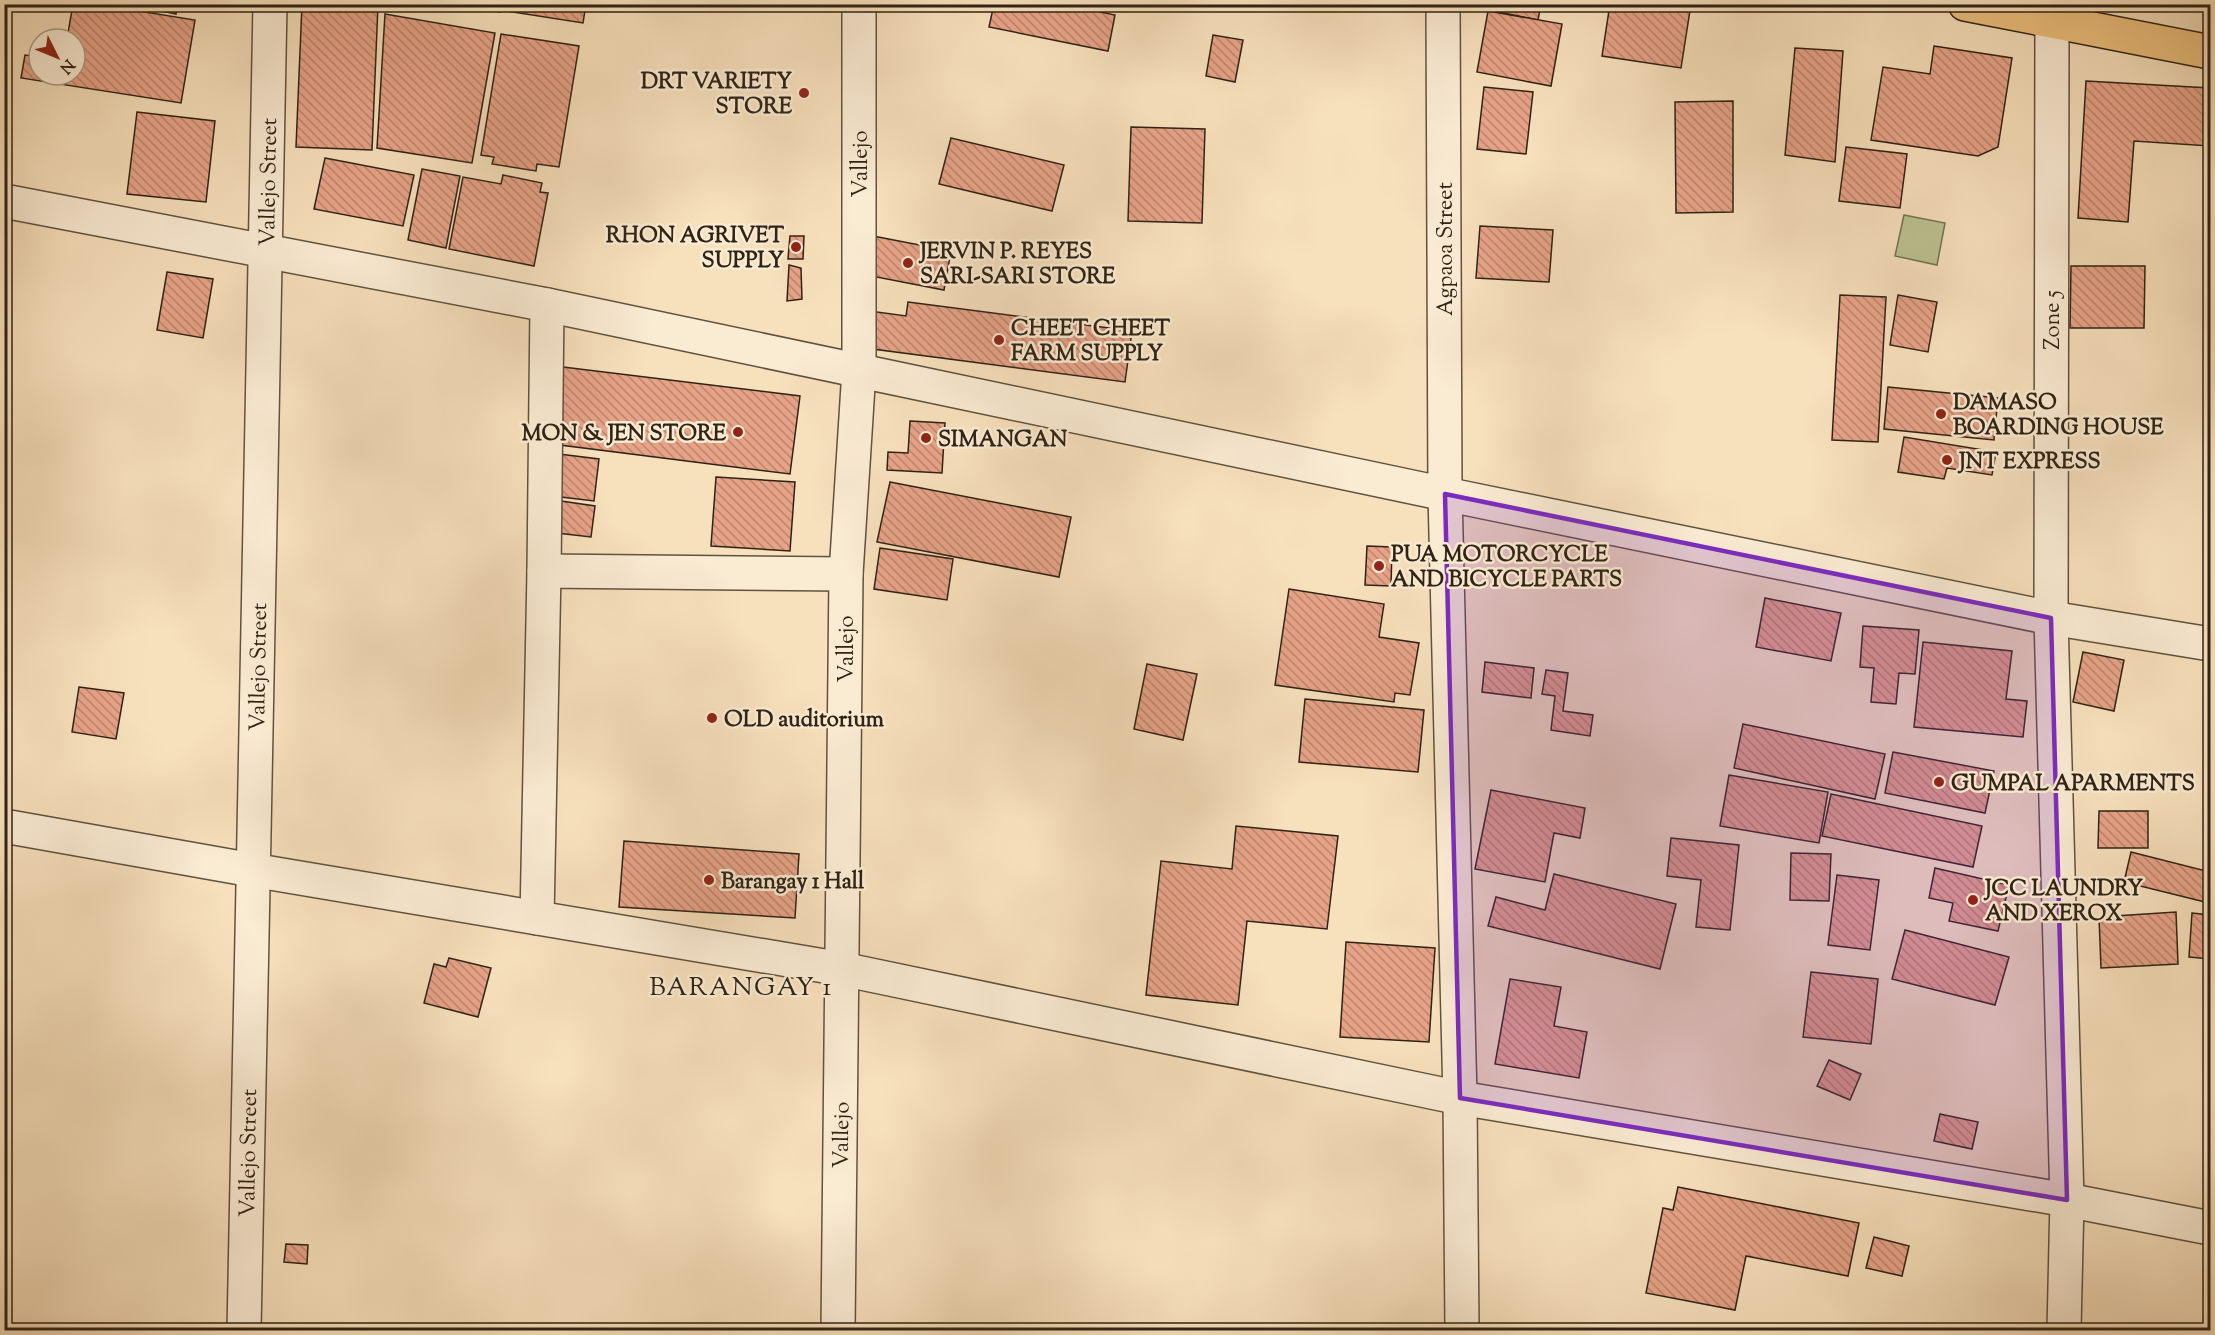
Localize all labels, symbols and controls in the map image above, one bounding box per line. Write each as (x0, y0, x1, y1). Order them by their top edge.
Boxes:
north arrow (27, 27, 87, 87)
text: N (53, 53, 79, 78)
place label: DRT VARIETY STORE (641, 67, 793, 124)
marker: DRT VARIETY STORE (797, 86, 811, 100)
street label: Vallejo Street (253, 117, 287, 247)
street label: Vallejo (846, 131, 878, 197)
street label: Agpaoa Street (1431, 182, 1463, 316)
place label: RHON AGRIVET SUPPLY (606, 221, 785, 278)
place label: JERVIN P. REYES SARI-SARI STORE (918, 237, 1116, 294)
marker: RHON AGRIVET SUPPLY (789, 240, 803, 254)
marker: JERVIN P. REYES SARI-SARI STORE (901, 256, 915, 270)
street label: Zone 5 (2038, 290, 2070, 350)
place label: CHEET CHEET FARM SUPPLY (1011, 314, 1171, 371)
marker: CHEET CHEET FARM SUPPLY (992, 333, 1006, 347)
place label: DAMASO BOARDING HOUSE (1953, 388, 2164, 445)
marker: DAMASO BOARDING HOUSE (1934, 407, 1948, 421)
place label: MON & JEN STORE (522, 419, 727, 451)
marker: MON & JEN STORE (731, 425, 745, 439)
place label: SIMANGAN (938, 425, 1068, 457)
marker: SIMANGAN (919, 431, 933, 445)
place label: JNT EXPRESS (1957, 447, 2101, 479)
marker: JNT EXPRESS (1940, 453, 1954, 467)
place label: PUA MOTORCYCLE AND BICYCLE PARTS (1391, 540, 1622, 597)
marker: PUA MOTORCYCLE AND BICYCLE PARTS (1372, 559, 1386, 573)
street label: Vallejo Street (243, 602, 277, 732)
street label: Vallejo (832, 616, 864, 682)
place label: OLD auditorium (724, 705, 885, 737)
marker: OLD auditorium (705, 711, 719, 725)
place label: GUMPAL APARMENTS (1951, 769, 2195, 801)
marker: GUMPAL APARMENTS (1932, 775, 1946, 789)
place label: Barangay 1 Hall (721, 867, 865, 899)
marker: Barangay 1 Hall (702, 873, 716, 887)
place label: JCC LAUNDRY AND XEROX (1983, 874, 2143, 931)
marker: JCC LAUNDRY AND XEROX (1966, 893, 1980, 907)
district label: BARANGAY 1 (649, 970, 833, 1007)
street label: Vallejo Street (233, 1088, 267, 1218)
street label: Vallejo (826, 1101, 860, 1169)

